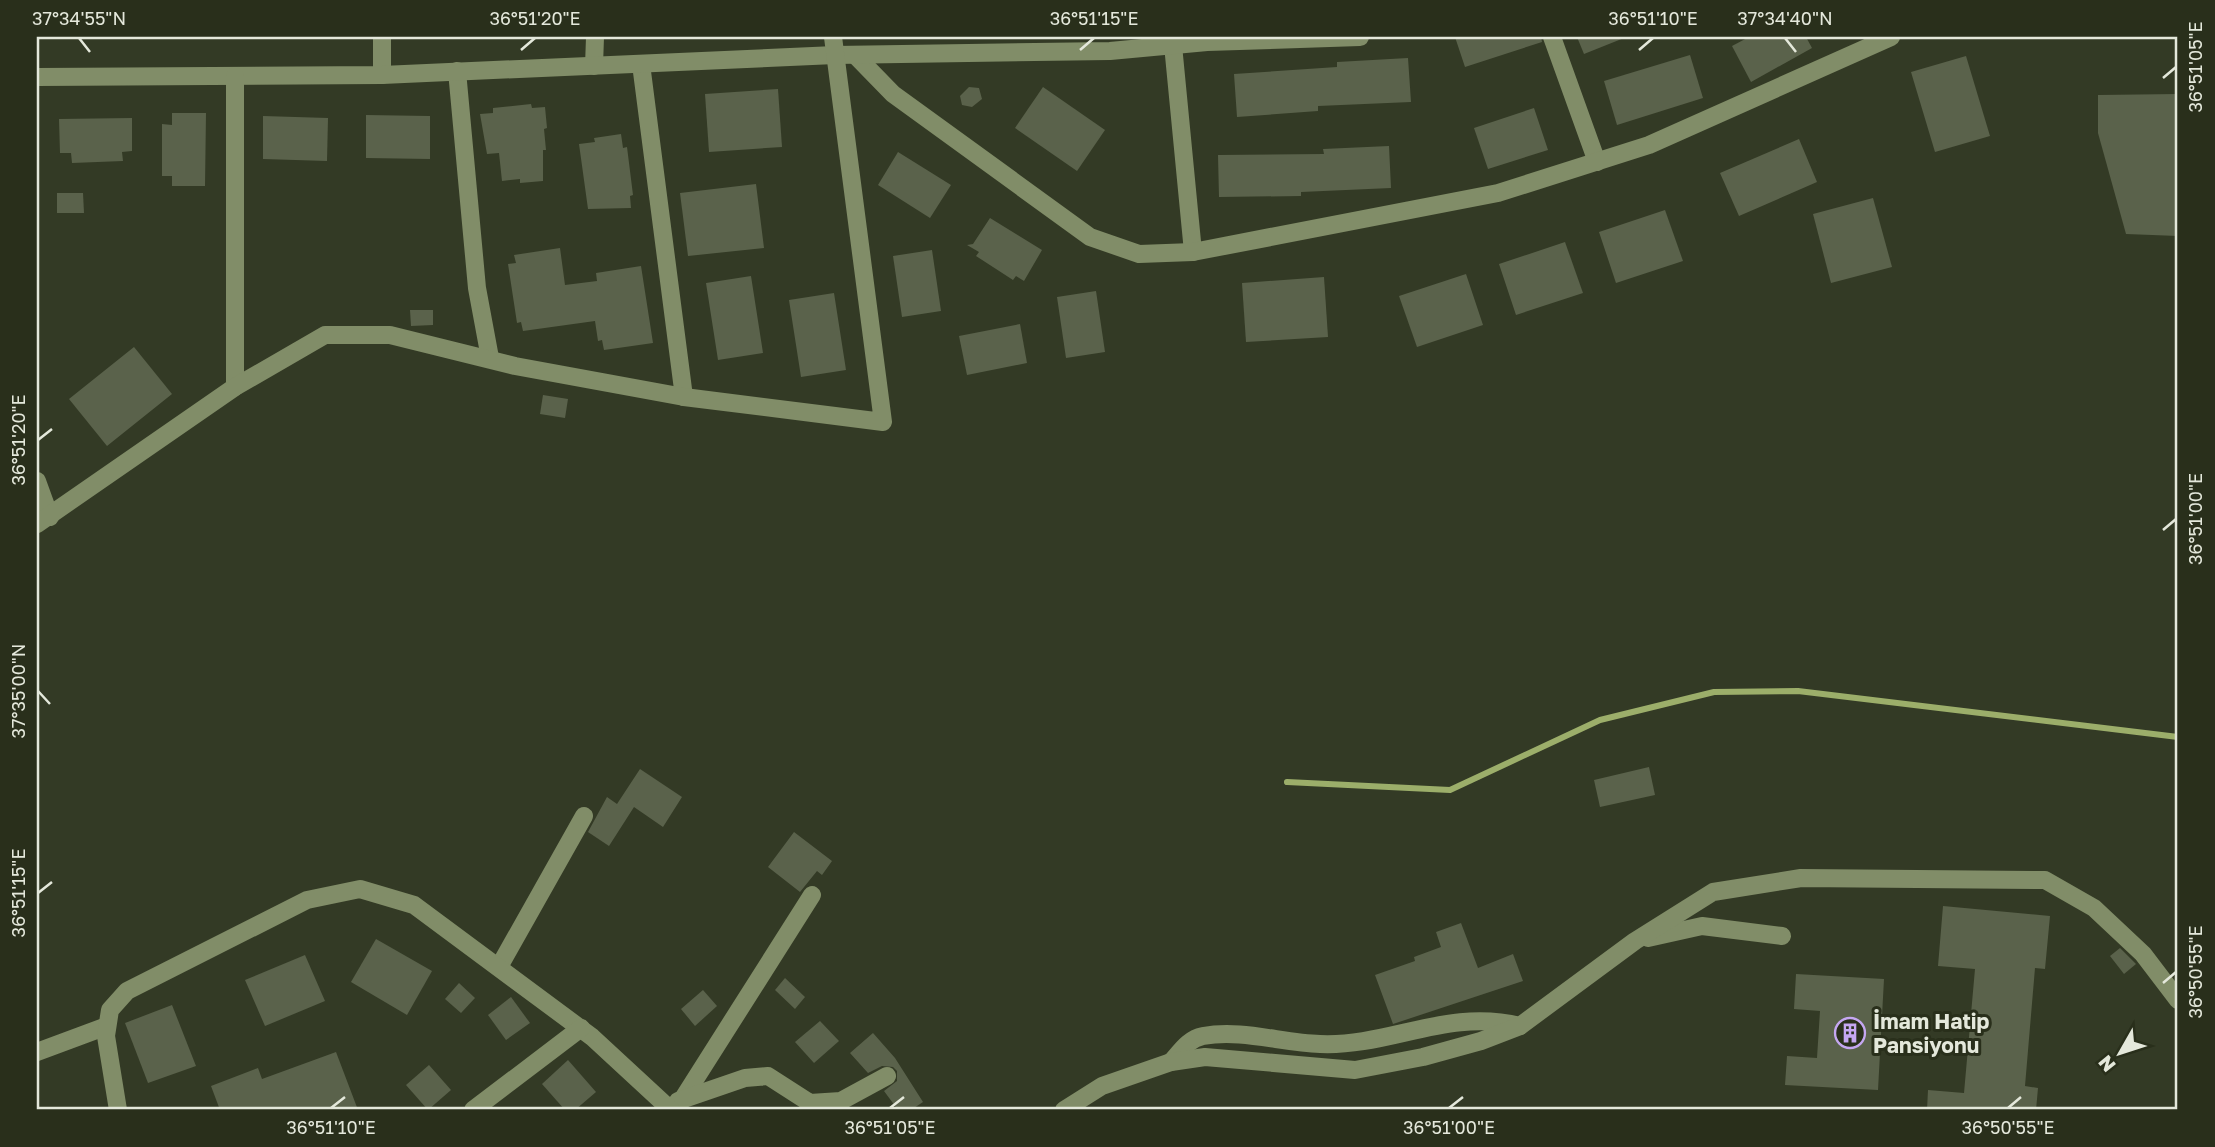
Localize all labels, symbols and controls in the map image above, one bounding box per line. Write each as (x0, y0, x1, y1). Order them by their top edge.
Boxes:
text: 37°34'55"N (32, 7, 126, 29)
text: 36°51'20"E (489, 7, 581, 29)
text: 36°51'15"E (1050, 7, 1138, 29)
text: 36°51'10"E (1608, 7, 1698, 29)
text: 37°34'40"N (1737, 7, 1833, 29)
text: 36°51'05"E (2184, 21, 2206, 113)
text: 36°51'20"E (7, 394, 29, 486)
text: 36°51'00"E (2184, 473, 2206, 565)
text: 37°35'00"N (7, 643, 29, 739)
text: 36°51'15"E (7, 849, 29, 937)
text: 36°50'55"E (2184, 926, 2206, 1018)
place label: İmam Hatip Pansiyonu (1873, 1008, 1990, 1058)
building icon: İmam Hatip Pansiyonu (1833, 1016, 1867, 1050)
north arrow (2086, 1018, 2156, 1088)
text: N (2093, 1051, 2120, 1077)
text: 36°51'10"E (286, 1116, 376, 1138)
text: 36°51'05"E (844, 1116, 936, 1138)
text: 36°51'00"E (1403, 1116, 1495, 1138)
text: 36°50'55"E (1962, 1116, 2054, 1138)

